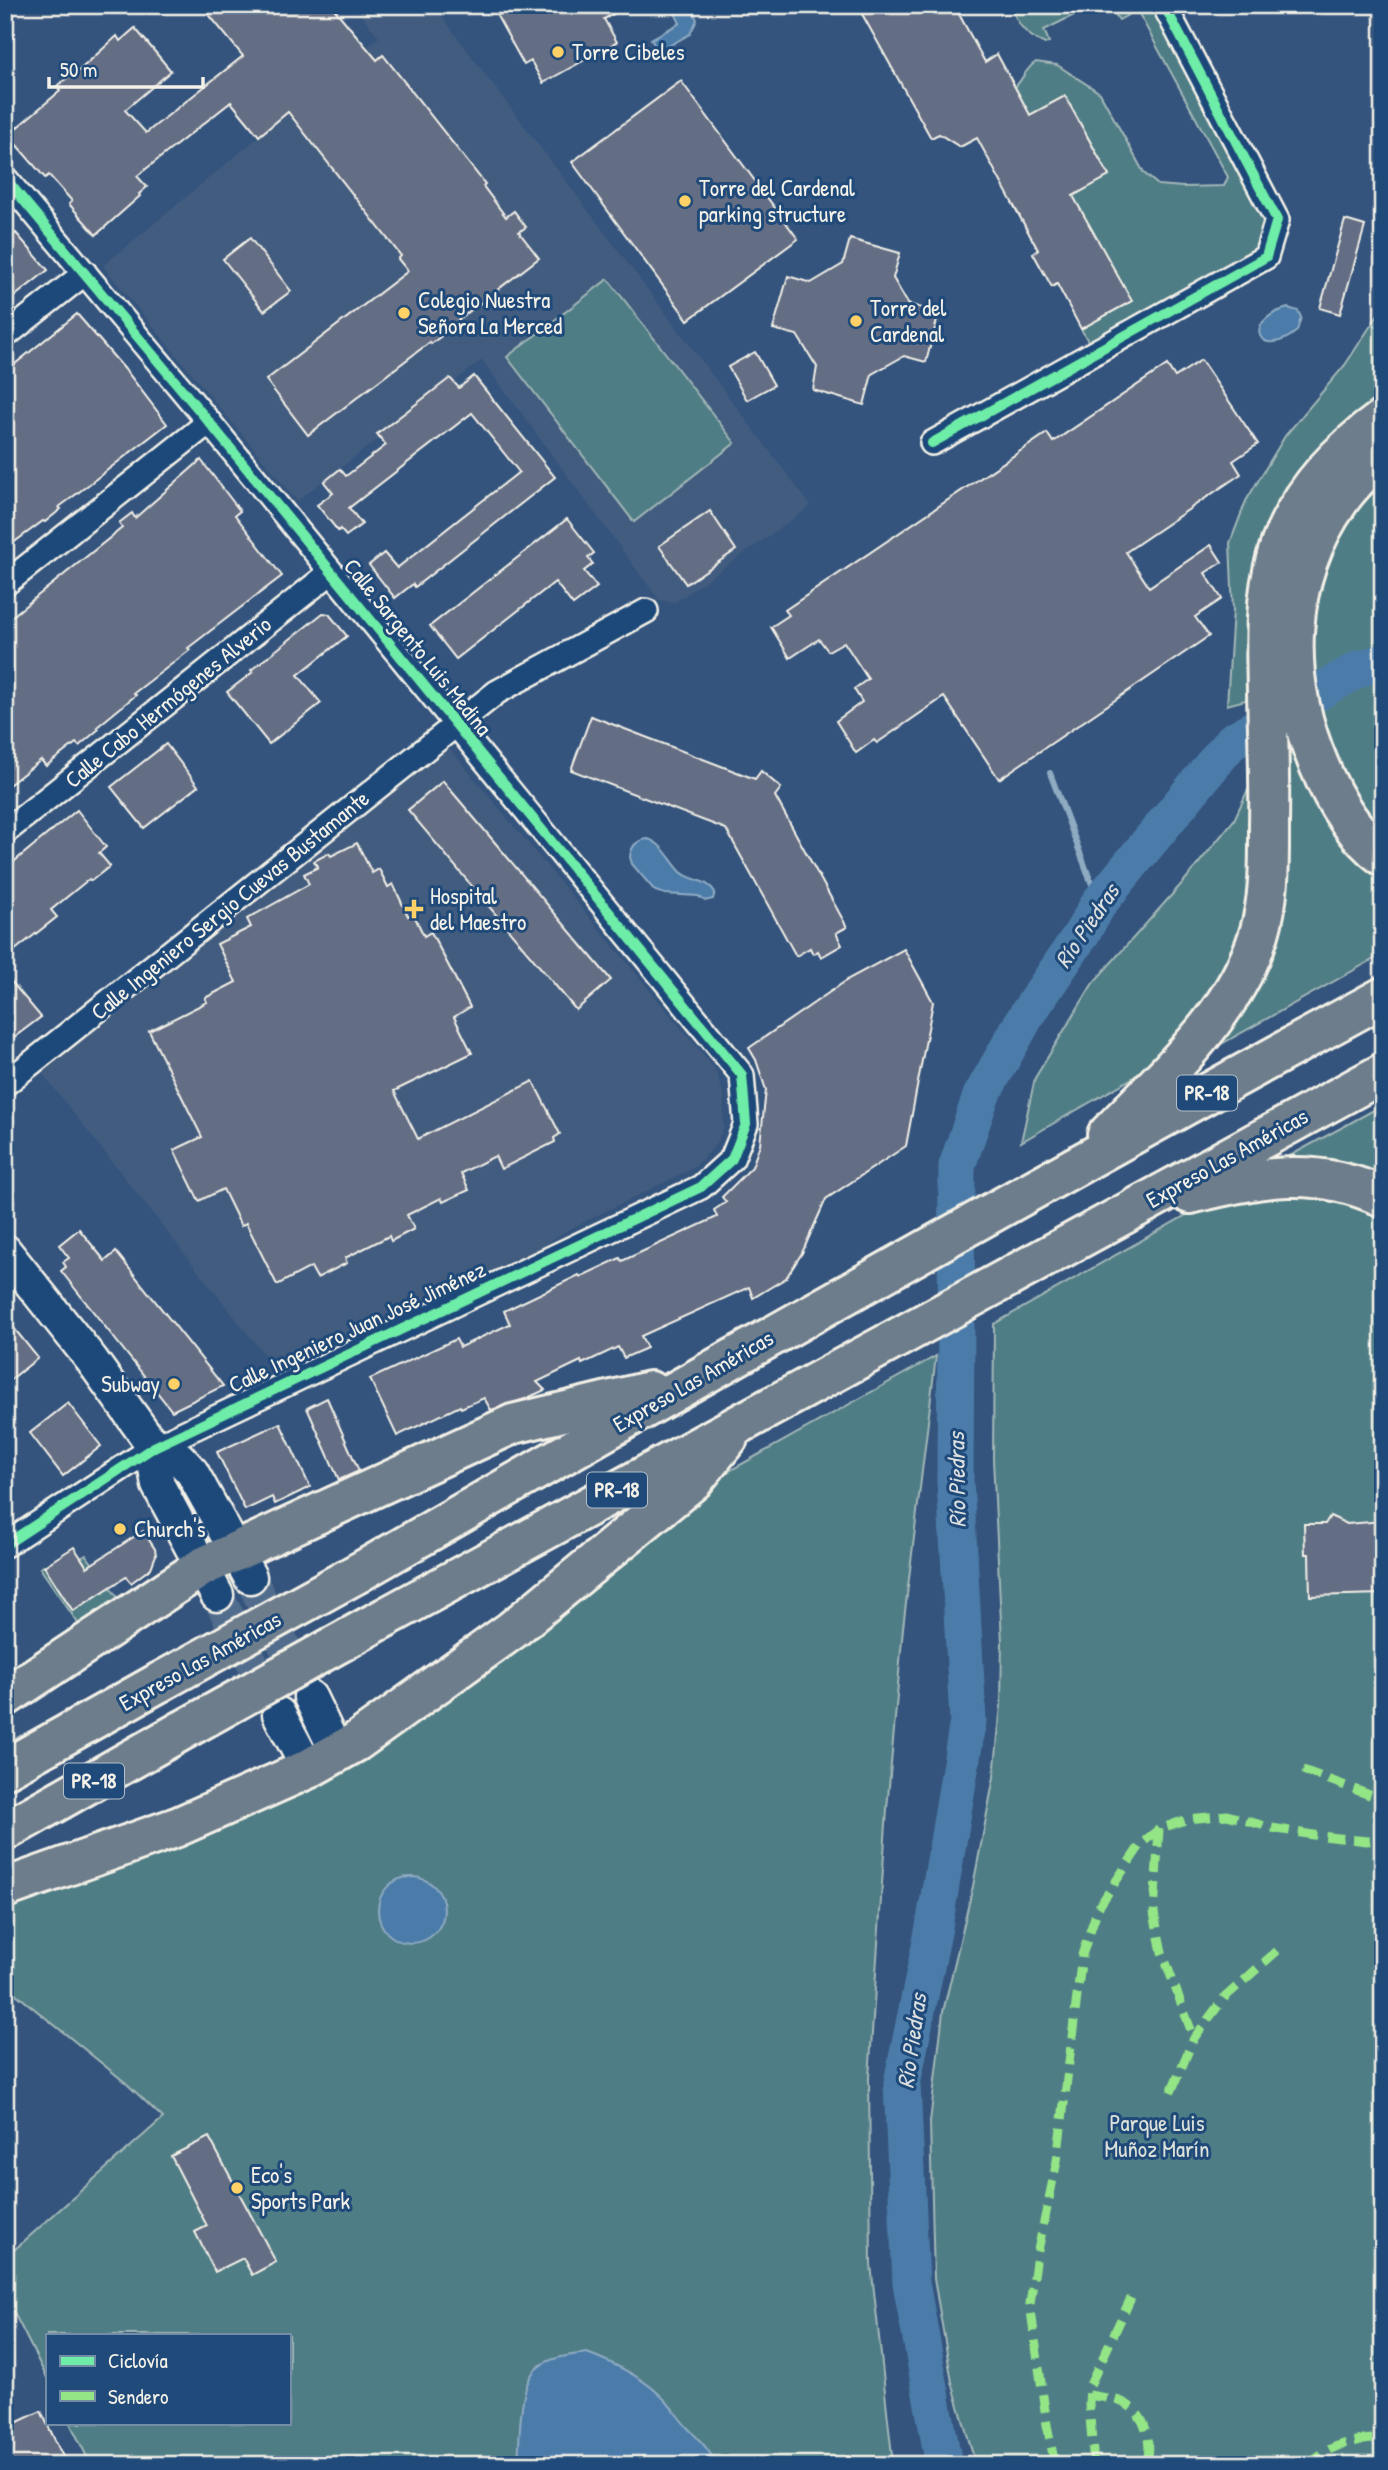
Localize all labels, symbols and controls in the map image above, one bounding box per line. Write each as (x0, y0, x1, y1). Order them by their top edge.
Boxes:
place label: Torre Cibeles (572, 36, 685, 67)
marker: Torre Cibeles (550, 44, 566, 60)
scale bar (49, 46, 203, 90)
text: 50 m (60, 55, 97, 84)
place label: Torre del Cardenal parking structure (699, 172, 856, 229)
marker: Torre del Cardenal parking structure (677, 193, 693, 209)
place label: Colegio Nuestra Señora La Merced (418, 284, 562, 341)
place label: Torre del Cardenal (870, 292, 947, 349)
marker: Colegio Nuestra Señora La Merced (396, 305, 412, 321)
marker: Torre del Cardenal (848, 313, 864, 329)
street label: Calle Sargento Luis Medina (337, 551, 500, 742)
street label: Calle Cabo Hermógenes Alverio (58, 609, 277, 795)
street label: Calle Ingeniero Sergio Cuevas Bustamante (84, 782, 375, 1027)
water label: Río Piedras (1046, 875, 1128, 974)
place label: Hospital del Maestro (430, 880, 526, 937)
marker: Hospital del Maestro (404, 899, 424, 919)
road number: PR-18 (1177, 1076, 1237, 1110)
street label: Expreso Las Américas (1140, 1100, 1313, 1215)
street label: Calle Ingeniero Juan José Jiménez (223, 1253, 491, 1400)
street label: Expreso Las Américas (607, 1322, 779, 1439)
place label: Subway (101, 1368, 160, 1399)
marker: Subway (166, 1376, 182, 1392)
water label: Río Piedras (939, 1429, 973, 1528)
road number: PR-18 (587, 1472, 647, 1508)
place label: Church's (134, 1513, 206, 1544)
marker: Church's (112, 1521, 128, 1537)
street label: Expreso Las Américas (113, 1603, 286, 1718)
road number: PR-18 (64, 1764, 124, 1798)
water label: Río Piedras (889, 1989, 934, 2090)
park label: Parque Luis Muñoz Marín (1105, 2107, 1209, 2164)
place label: Eco's Sports Park (251, 2159, 351, 2216)
marker: Eco's Sports Park (229, 2180, 245, 2196)
legend (46, 2334, 290, 2424)
text: Ciclovía (108, 2346, 168, 2375)
text: Sendero (108, 2382, 169, 2411)

